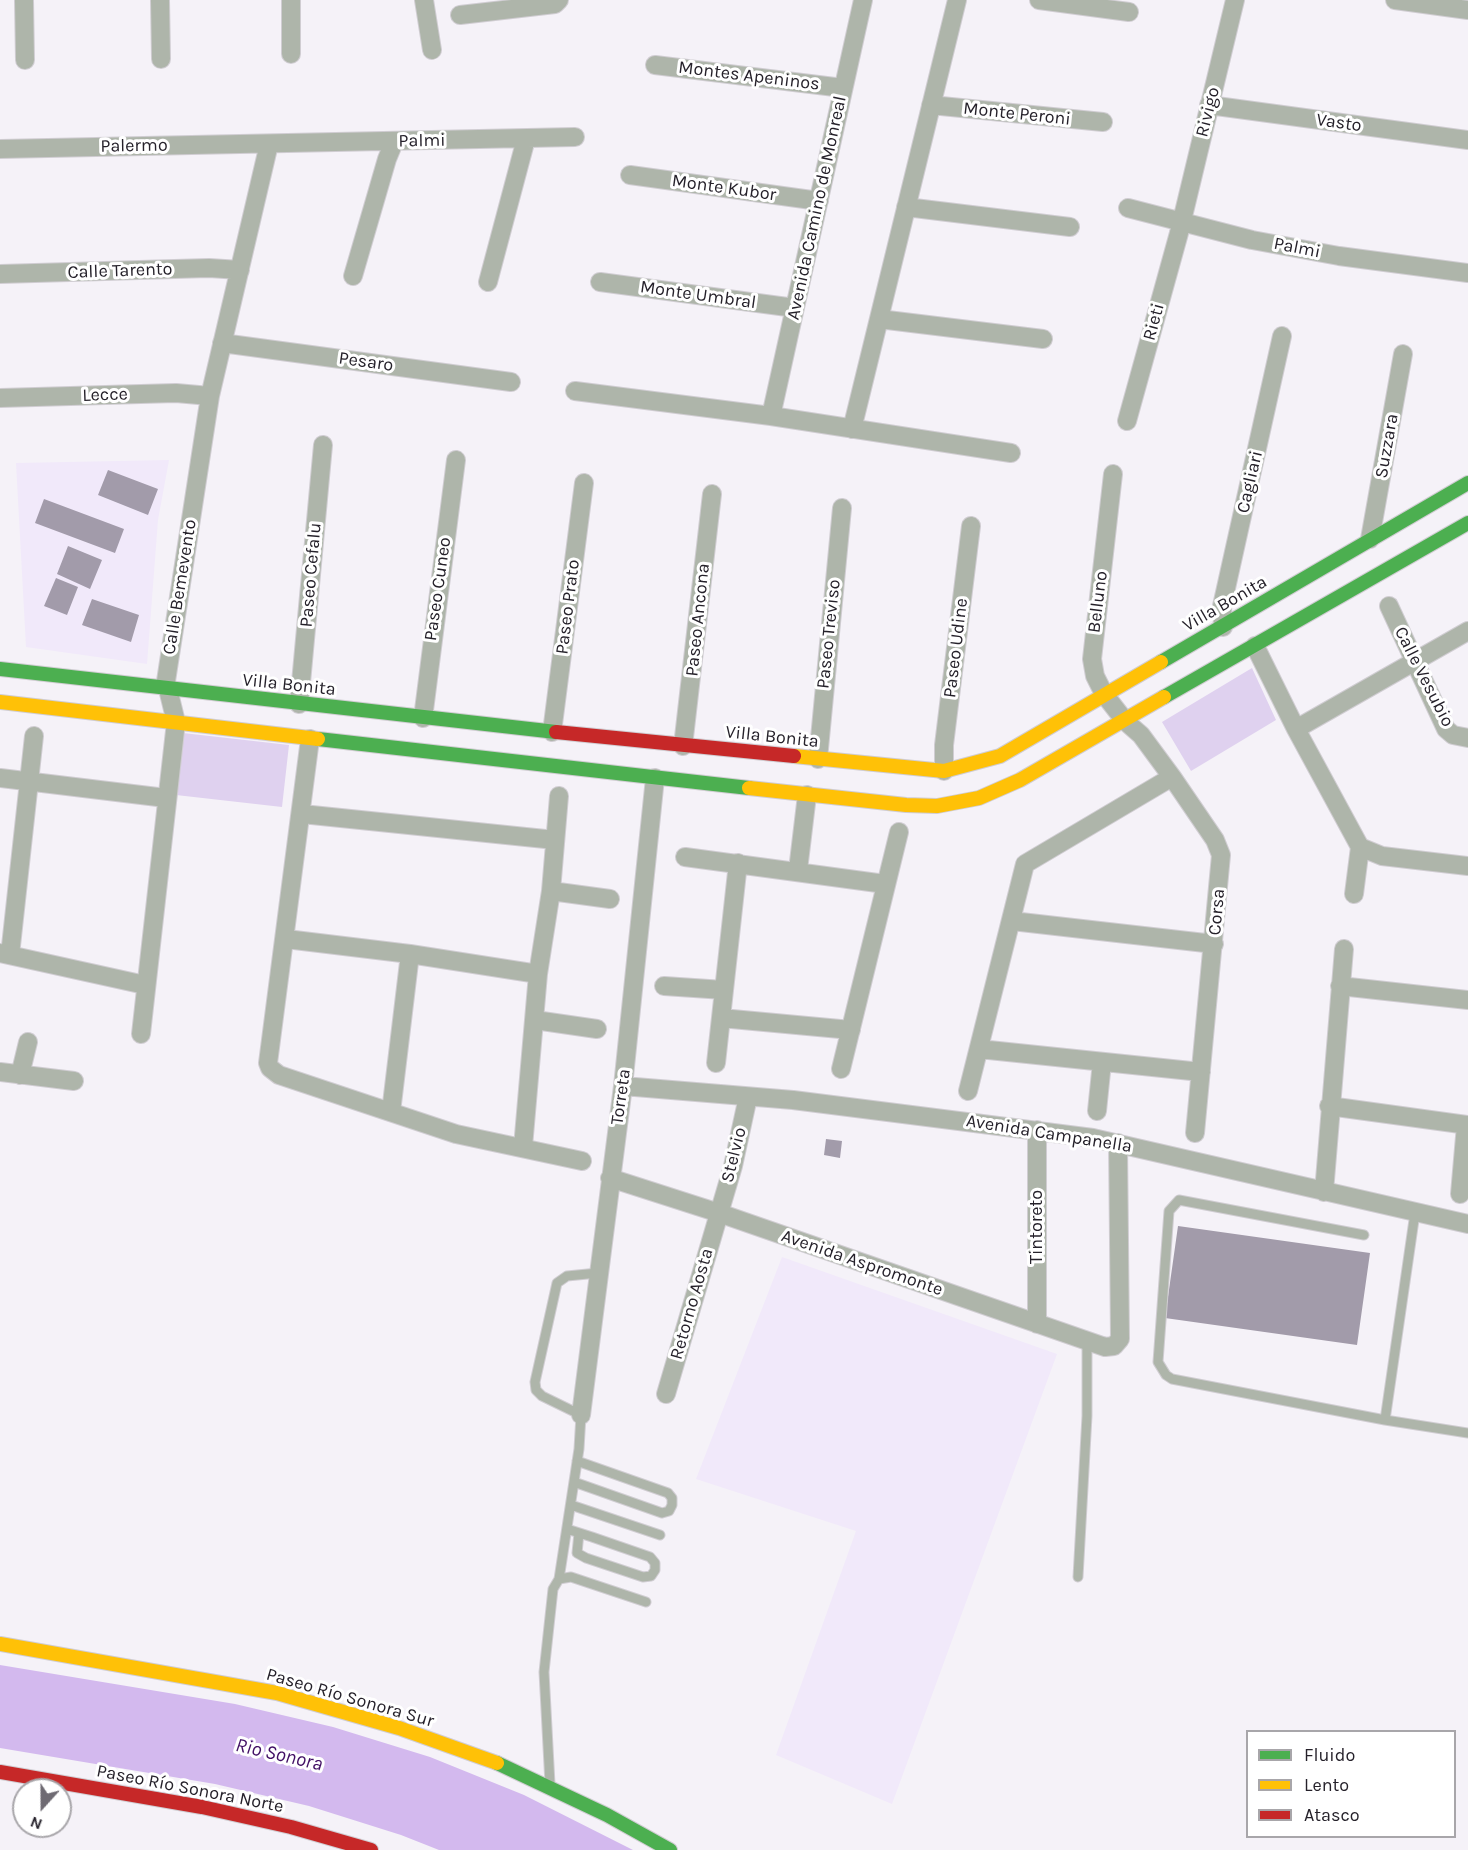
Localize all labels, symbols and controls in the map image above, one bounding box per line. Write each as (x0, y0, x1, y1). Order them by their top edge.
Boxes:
street label: Montes Apeninos (677, 57, 821, 95)
street label: Rivigo (1191, 85, 1225, 139)
street label: Avenida Camino de Monreal (783, 94, 851, 322)
street label: Monte Peroni (962, 98, 1072, 130)
street label: Vasto (1315, 109, 1363, 137)
street label: Palmi (398, 130, 446, 152)
street label: Palermo (100, 135, 168, 157)
street label: Monte Kubor (670, 170, 778, 206)
street label: Palmi (1272, 233, 1322, 263)
street label: Calle Tarento (67, 258, 173, 284)
street label: Monte Umbral (639, 276, 757, 314)
street label: Rieti (1139, 301, 1169, 343)
street label: Pesaro (337, 347, 395, 377)
street label: Lecce (82, 383, 128, 407)
street label: Suzzara (1371, 412, 1403, 480)
street label: Cagliari (1232, 449, 1268, 515)
street label: Calle Bemevento (159, 518, 201, 656)
street label: Paseo Cefalu (296, 522, 326, 628)
street label: Paseo Cuneo (420, 536, 456, 642)
street label: Paseo Prato (551, 558, 585, 656)
street label: Paseo Ancona (681, 562, 715, 678)
street label: Belluno (1083, 570, 1113, 634)
street label: Villa Bonita (1179, 571, 1271, 637)
street label: Paseo Treviso (813, 578, 845, 690)
street label: Paseo Udine (939, 597, 973, 699)
street label: Calle Vesubio (1390, 623, 1458, 731)
street label: Villa Bonita (241, 669, 337, 701)
street label: Villa Bonita (724, 721, 820, 753)
street label: Corsa (1204, 888, 1230, 936)
street label: Torreta (606, 1068, 636, 1126)
street label: Avenida Campanella (965, 1110, 1133, 1158)
street label: Stelvio (717, 1125, 751, 1185)
street label: Tintoreto (1026, 1190, 1048, 1264)
street label: Avenida Aspromonte (778, 1225, 946, 1301)
street label: Retorno Aosta (666, 1246, 718, 1362)
street label: Paseo Río Sonora Sur (264, 1664, 436, 1732)
legend (1246, 1730, 1456, 1838)
water label: Rio Sonora (233, 1733, 325, 1777)
text: Fluido (1304, 1744, 1355, 1766)
street label: Paseo Río Sonora Norte (95, 1760, 285, 1818)
text: Lento (1304, 1774, 1349, 1796)
north arrow (12, 1778, 72, 1838)
text: Atasco (1304, 1804, 1360, 1826)
text: N (27, 1812, 45, 1834)

